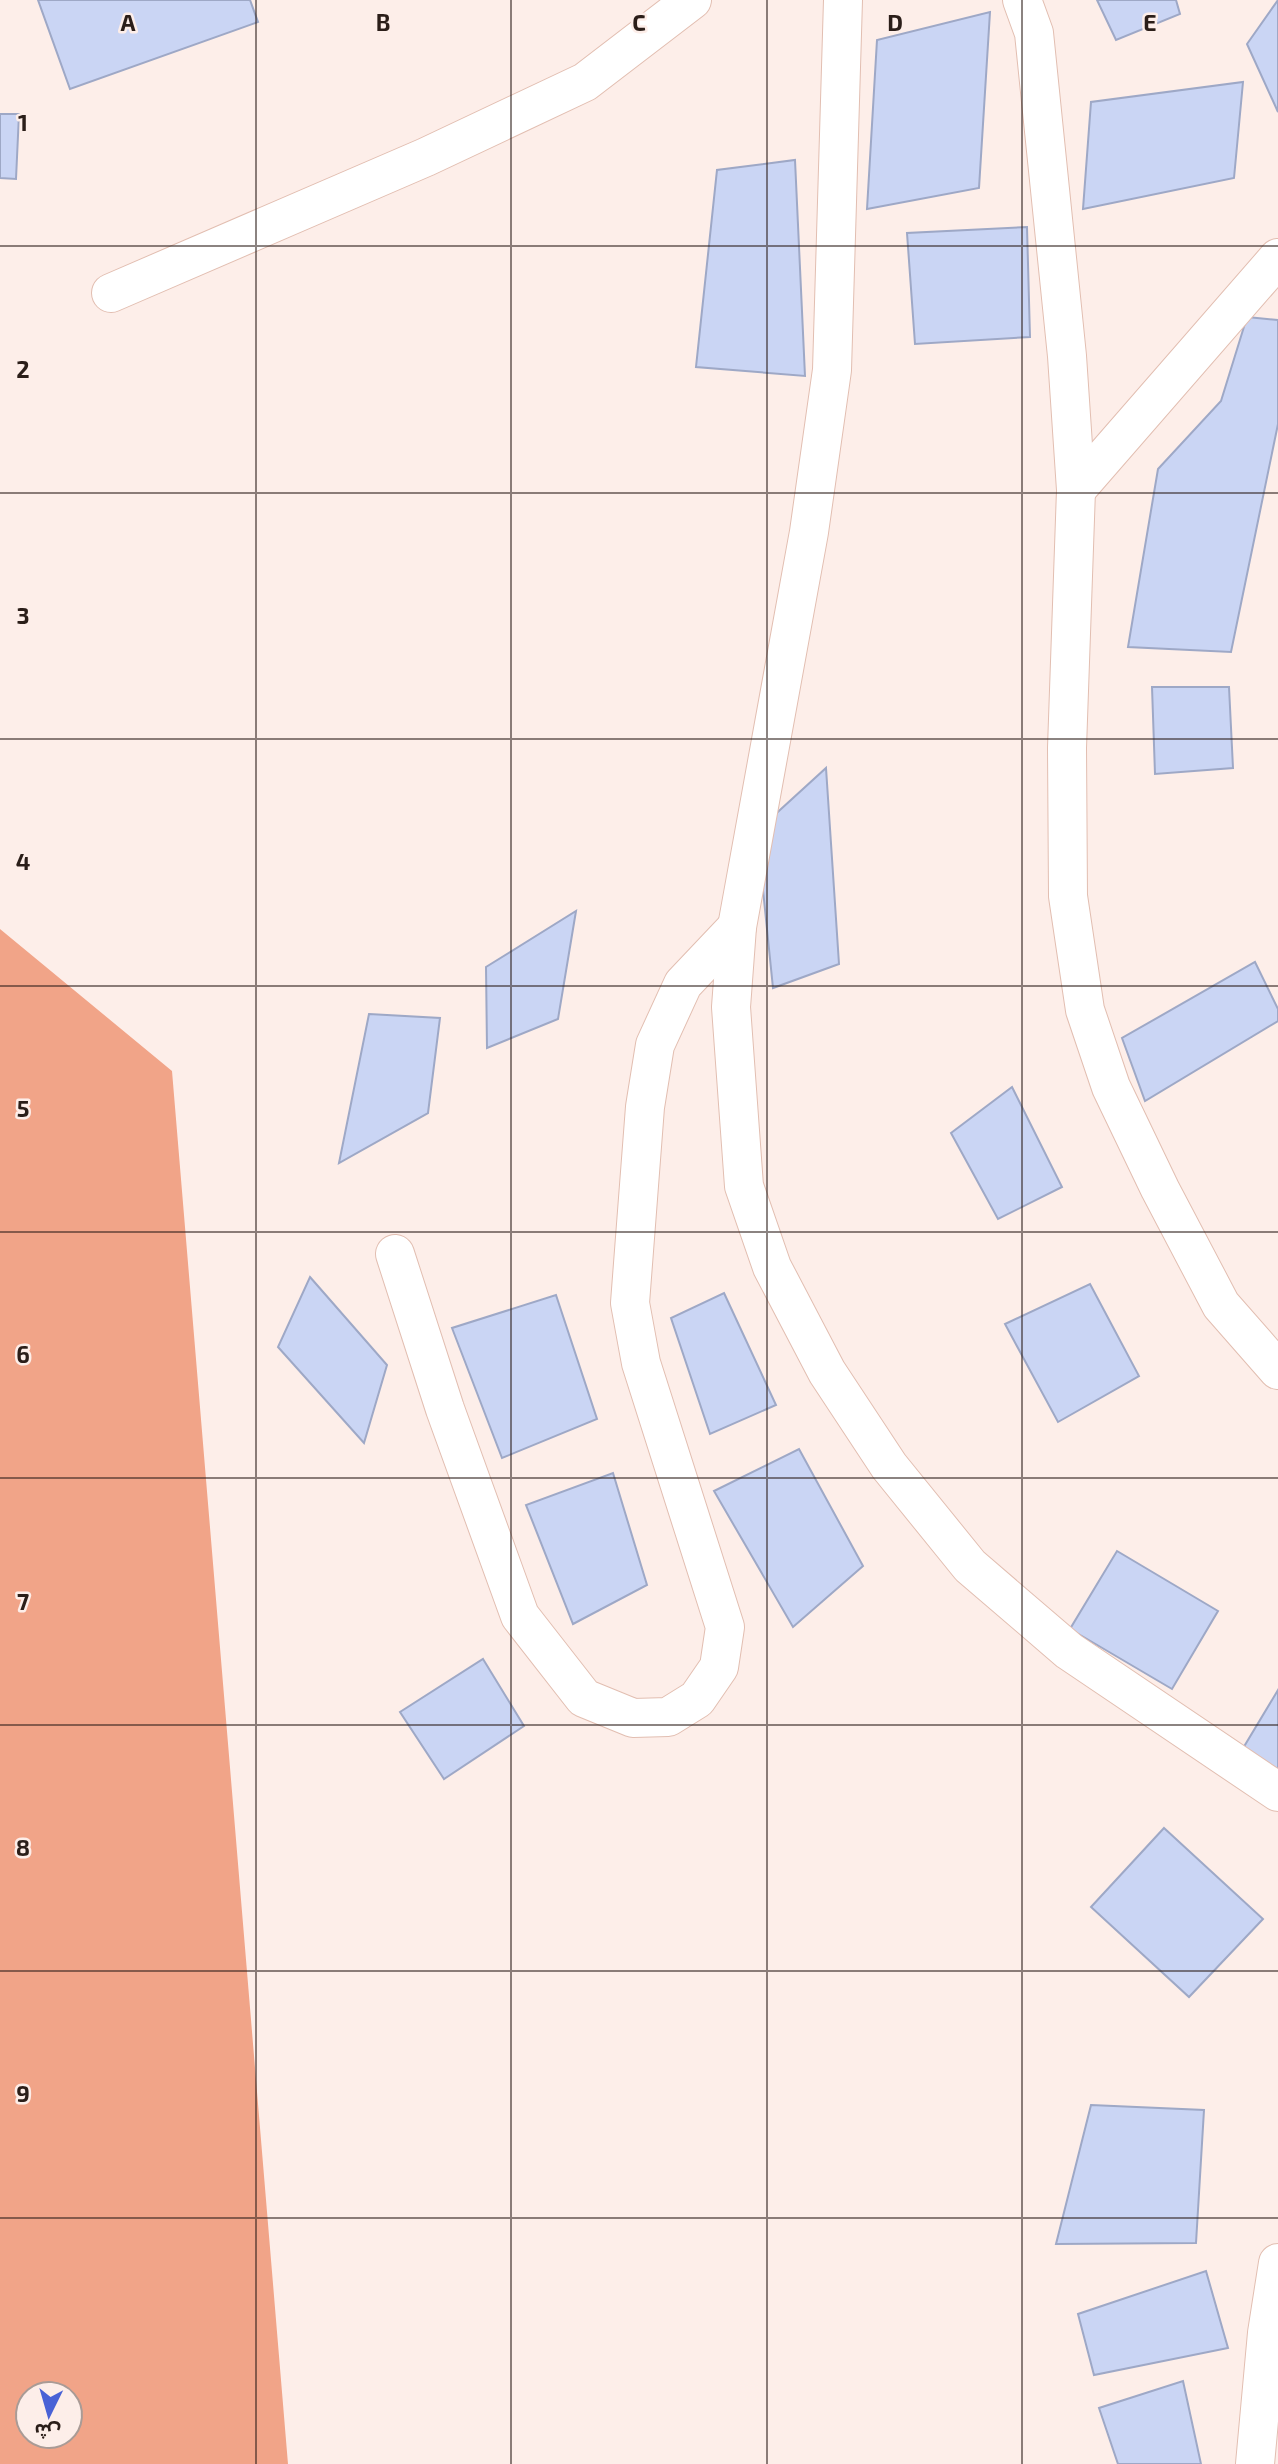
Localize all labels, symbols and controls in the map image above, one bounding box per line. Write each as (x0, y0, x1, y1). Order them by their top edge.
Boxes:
text: A (120, 8, 136, 36)
text: B (376, 8, 390, 36)
text: C (632, 8, 646, 36)
text: D (887, 8, 903, 36)
text: E (1143, 8, 1157, 36)
text: 1 (18, 108, 28, 136)
text: 2 (16, 355, 30, 383)
text: 3 (16, 601, 30, 629)
text: 4 (16, 847, 30, 875)
text: 5 (17, 1094, 29, 1122)
text: 6 (16, 1340, 30, 1368)
text: 7 (17, 1587, 29, 1615)
text: 8 (16, 1833, 30, 1861)
text: 9 (16, 2079, 30, 2107)
north arrow (14, 2380, 84, 2450)
text: ش (34, 2420, 61, 2445)

